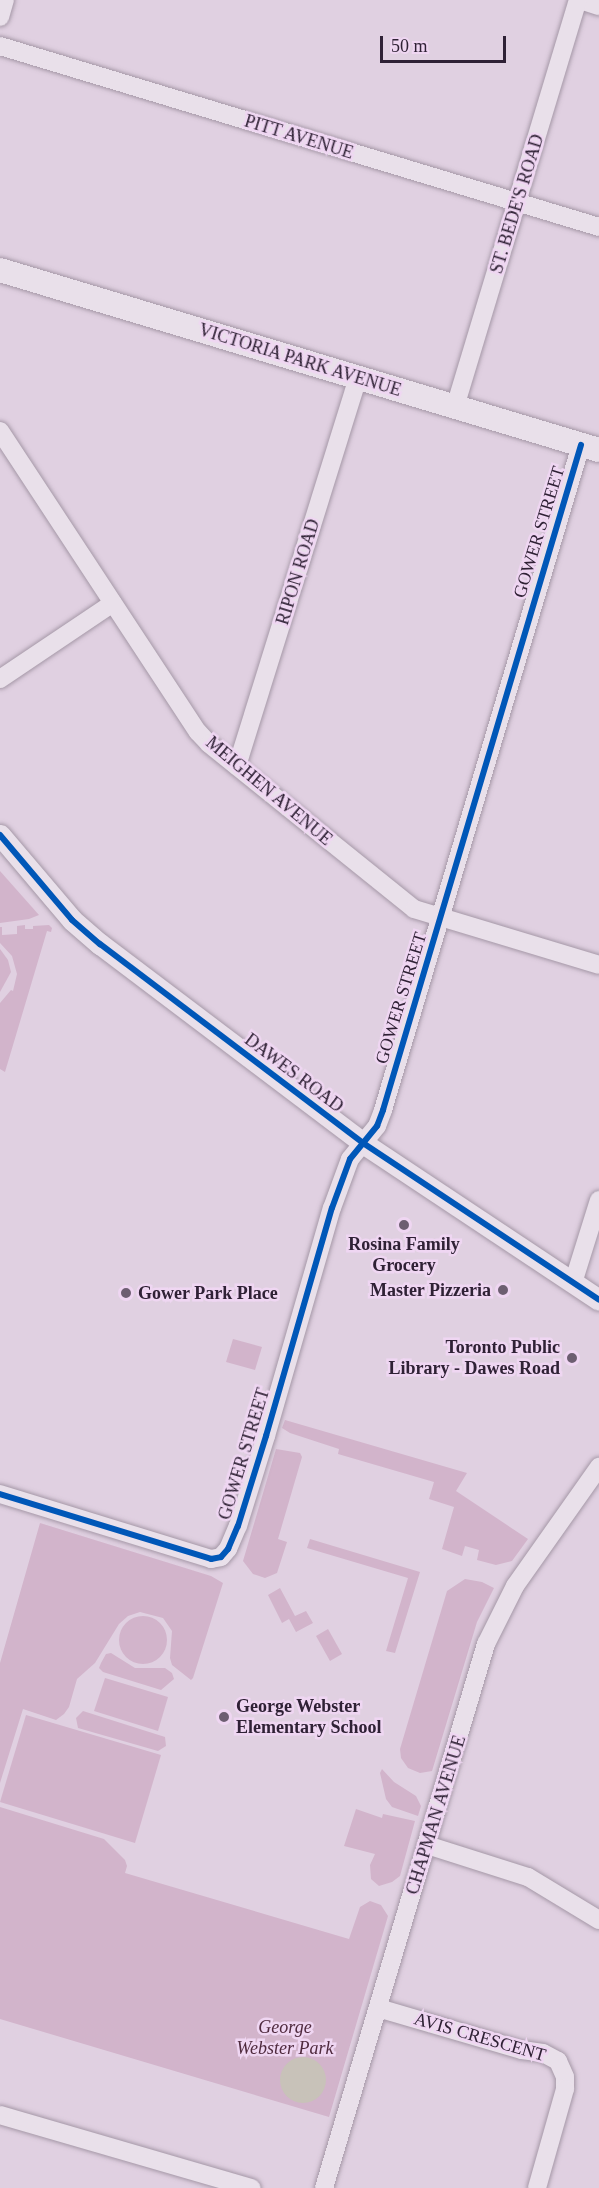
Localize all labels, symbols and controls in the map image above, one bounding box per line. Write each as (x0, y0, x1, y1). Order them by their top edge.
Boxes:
scale bar (383, 24, 509, 62)
text: 50 m (391, 36, 428, 56)
street label: PITT AVENUE (241, 110, 357, 164)
street label: ST. BEDE'S ROAD (486, 132, 548, 276)
street label: VICTORIA PARK AVENUE (195, 319, 405, 401)
street label: GOWER STREET (509, 464, 569, 600)
street label: RIPON ROAD (272, 516, 324, 628)
street label: MEIGHEN AVENUE (201, 732, 337, 850)
street label: GOWER STREET (371, 930, 431, 1066)
street label: DAWES ROAD (240, 1029, 348, 1117)
marker: Rosina Family Grocery (397, 1218, 411, 1232)
place label: Rosina Family Grocery (348, 1234, 460, 1276)
place label: Master Pizzeria (370, 1279, 491, 1301)
place label: Gower Park Place (138, 1282, 278, 1304)
marker: Master Pizzeria (496, 1283, 510, 1297)
marker: Gower Park Place (119, 1286, 133, 1300)
place label: Toronto Public Library - Dawes Road (389, 1337, 560, 1380)
marker: Toronto Public Library - Dawes Road (565, 1351, 579, 1365)
street label: GOWER STREET (214, 1386, 274, 1522)
place label: George Webster Elementary School (236, 1696, 381, 1738)
marker: George Webster Elementary School (217, 1710, 231, 1724)
street label: CHAPMAN AVENUE (401, 1732, 471, 1898)
street label: AVIS CRESCENT (412, 2008, 548, 2066)
park label: George Webster Park (237, 2017, 333, 2060)

